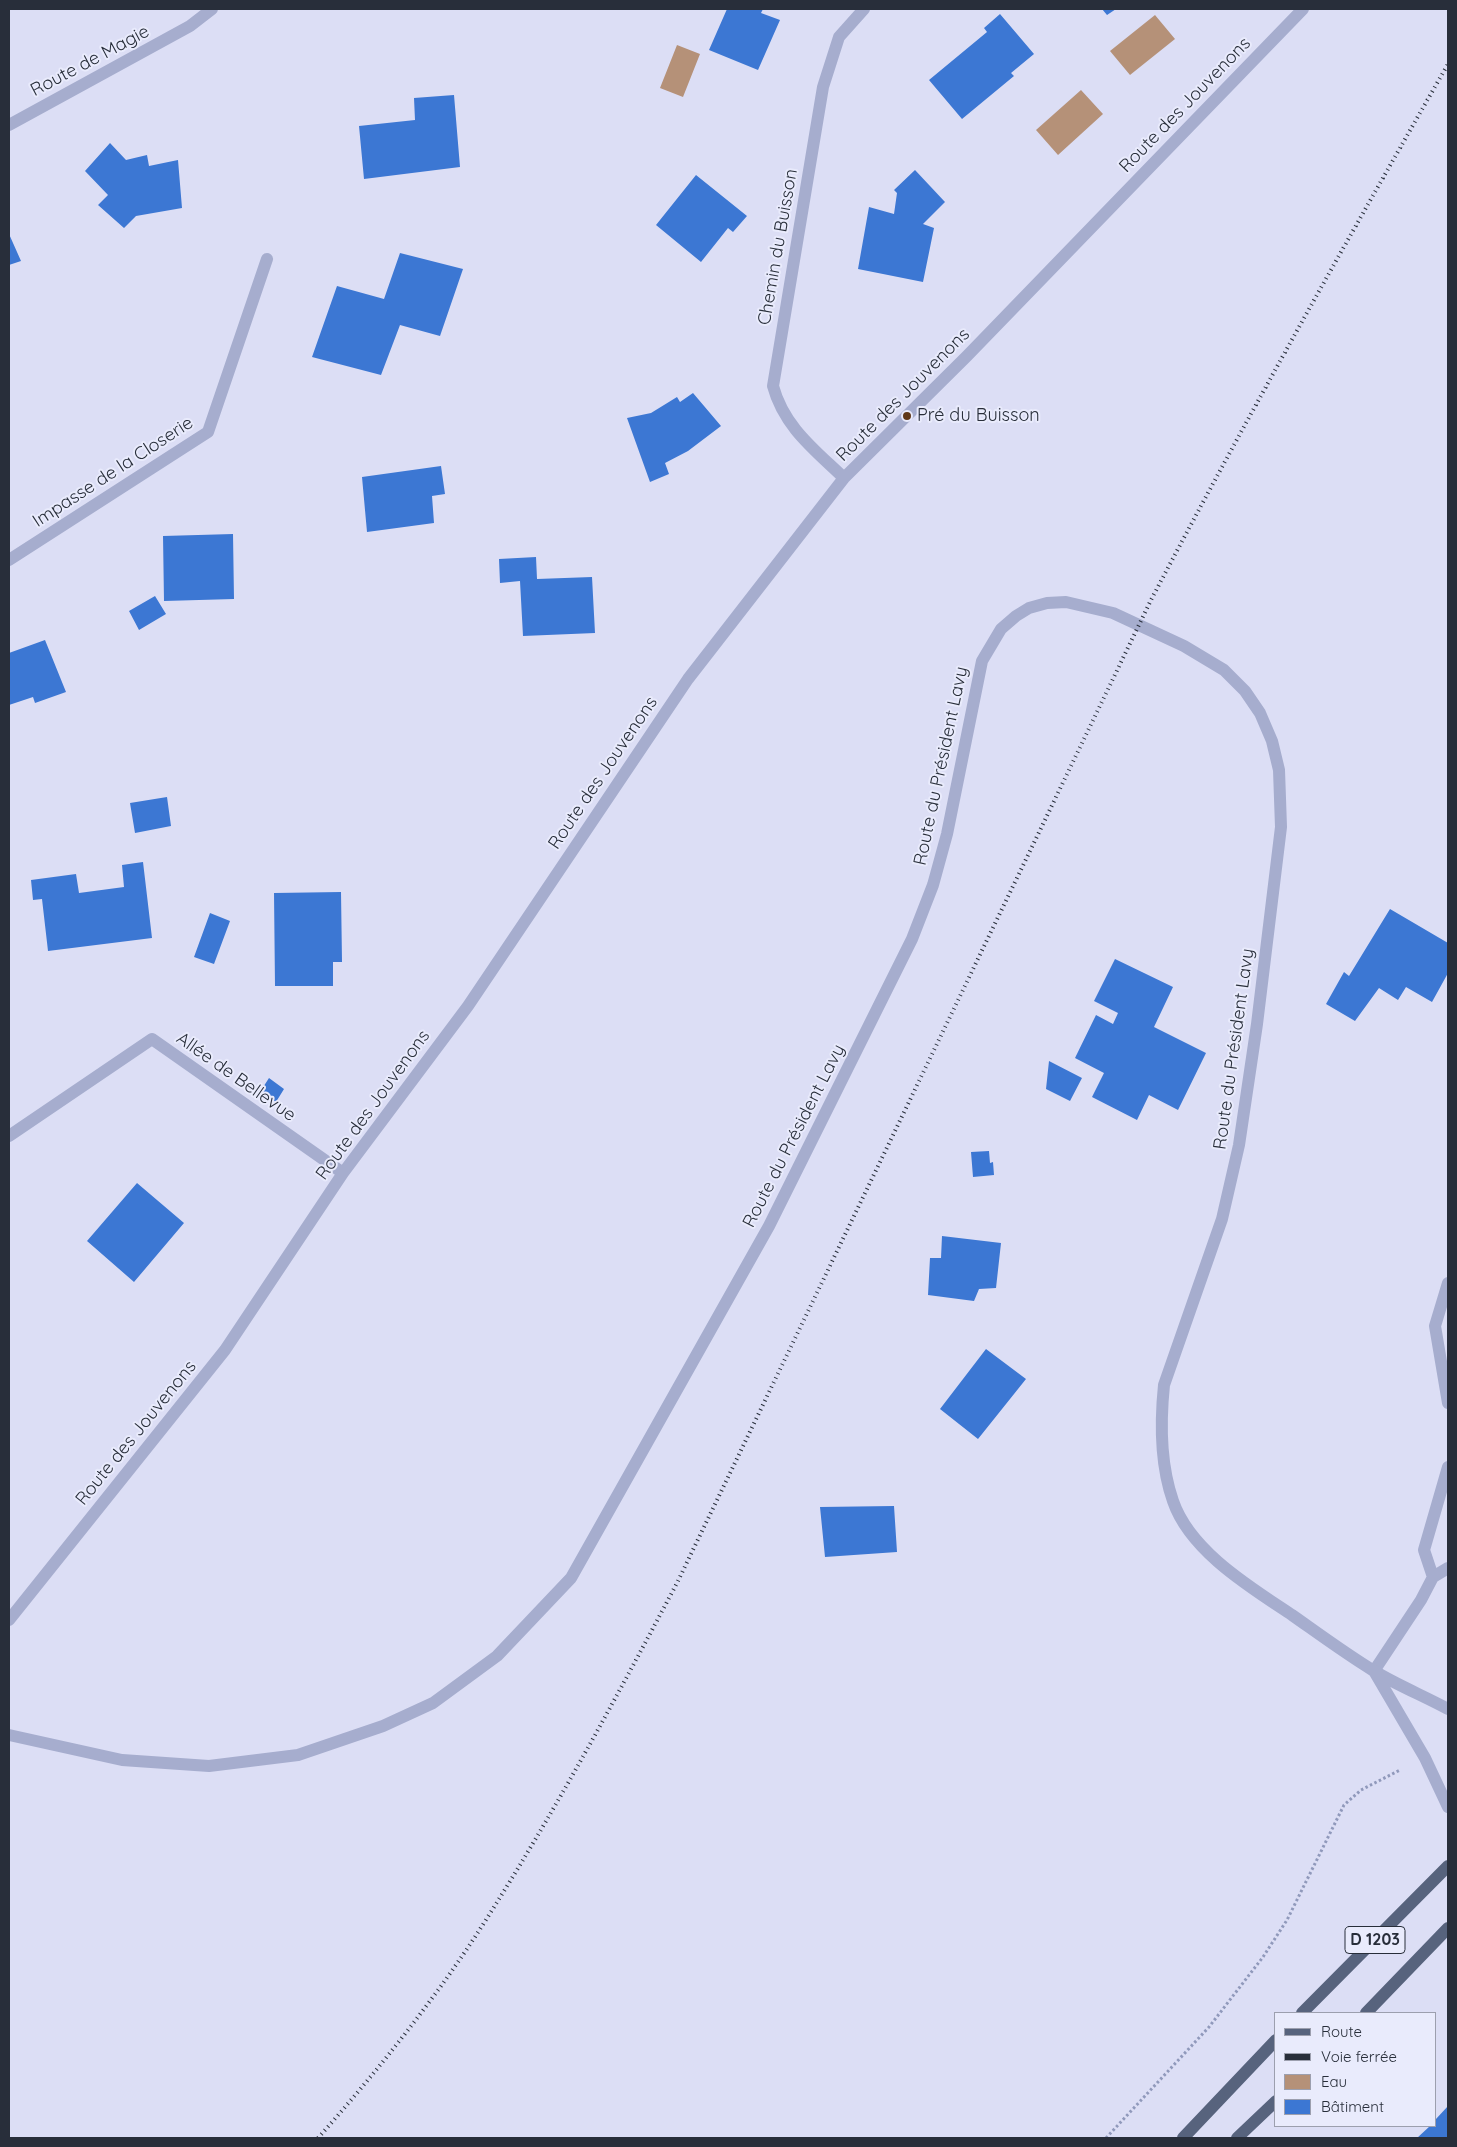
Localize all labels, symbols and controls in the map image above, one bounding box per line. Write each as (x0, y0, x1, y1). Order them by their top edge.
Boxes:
street label: Route de Magie (27, 21, 153, 101)
street label: Route des Jouvenons (1115, 33, 1255, 177)
street label: Chemin du Buisson (754, 167, 802, 327)
street label: Route des Jouvenons (832, 324, 974, 466)
place label: Pré du Buisson (917, 405, 1040, 427)
marker: Pré du Buisson (901, 410, 913, 422)
street label: Impasse de la Closerie (29, 412, 197, 532)
street label: Route du Président Lavy (909, 665, 973, 867)
street label: Route des Jouvenons (544, 692, 662, 854)
street label: Route du Président Lavy (1209, 947, 1259, 1151)
street label: Route des Jouvenons (311, 1026, 435, 1184)
street label: Allée de Bellevue (172, 1028, 300, 1126)
street label: Route du Président Lavy (738, 1041, 850, 1231)
street label: Route des Jouvenons (71, 1356, 201, 1510)
road number: D 1203 (1345, 1926, 1405, 1954)
legend (1274, 2012, 1437, 2127)
text: Route (1321, 2022, 1362, 2041)
text: Voie ferrée (1321, 2047, 1397, 2066)
text: Eau (1321, 2072, 1347, 2091)
text: Bâtiment (1321, 2097, 1384, 2116)

